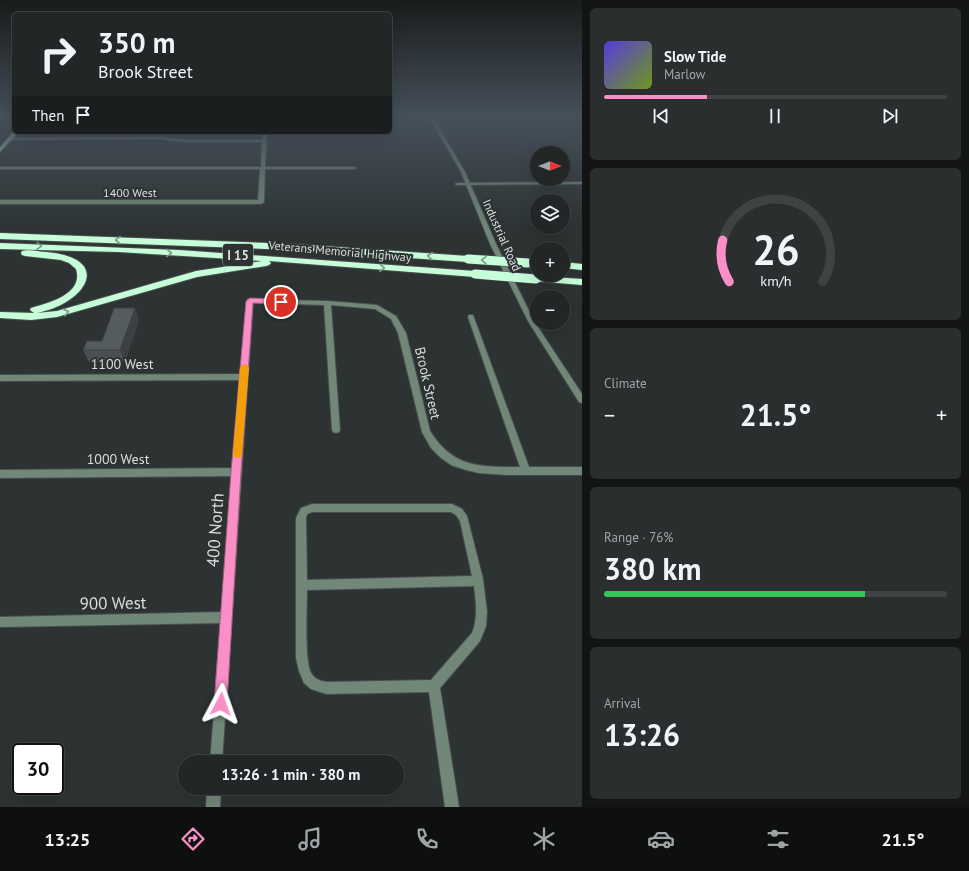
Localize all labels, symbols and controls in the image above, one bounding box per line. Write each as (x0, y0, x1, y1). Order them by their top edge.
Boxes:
text: 350 m (98, 24, 175, 61)
icon: right (32, 28, 84, 80)
text: Slow Tide (664, 47, 726, 66)
text: Brook Street (98, 60, 193, 83)
text: Marlow (664, 66, 705, 83)
icon: arrive (72, 104, 94, 126)
icon: previous (650, 105, 672, 127)
icon: pause (764, 105, 786, 127)
icon: next (879, 105, 901, 127)
text: Then (32, 106, 64, 125)
north arrow (530, 146, 570, 186)
map controls (530, 146, 570, 330)
street label: 1400 West (103, 185, 157, 200)
button: layers (530, 194, 570, 234)
street label: Industrial Road (479, 197, 525, 273)
text: 26 (752, 222, 799, 275)
one-way arrow (115, 236, 121, 244)
street label: Veterans Memorial Highway (267, 237, 413, 265)
one-way arrow (36, 242, 42, 251)
button: + (530, 242, 570, 282)
road number: I 15 (223, 244, 253, 266)
one-way arrow (166, 248, 172, 257)
one-way arrow (427, 251, 433, 260)
one-way arrow (481, 256, 487, 265)
one-way arrow (379, 263, 385, 272)
text: km/h (760, 270, 791, 289)
pin (264, 285, 298, 319)
button: − (530, 290, 570, 330)
icon: arrive (270, 291, 292, 313)
one-way arrow (63, 308, 70, 316)
street label: Brook Street (411, 345, 445, 421)
street label: 1100 West (91, 355, 154, 373)
text: Climate (604, 375, 647, 392)
text: 21.5° (740, 395, 811, 434)
text: − (604, 401, 615, 429)
text: + (936, 401, 947, 429)
street label: 1000 West (87, 450, 150, 468)
street label: 400 North (201, 492, 229, 568)
text: Range · 76% (604, 529, 673, 546)
text: 380 km (604, 549, 702, 588)
street label: 900 West (79, 591, 147, 615)
position arrow (200, 683, 242, 725)
text: Arrival (604, 695, 640, 712)
text: 13:26 (604, 715, 680, 754)
speed limit sign: 30 (12, 743, 64, 795)
text: 13:26 · 1 min · 380 m (222, 765, 360, 784)
icon: directions (179, 825, 207, 853)
icon: music (296, 825, 324, 853)
icon: phone (413, 825, 441, 853)
icon: climate (530, 825, 558, 853)
icon: car (647, 825, 675, 853)
icon: filters (764, 825, 792, 853)
text: 13:25 (45, 828, 90, 851)
text: 21.5° (882, 828, 924, 851)

